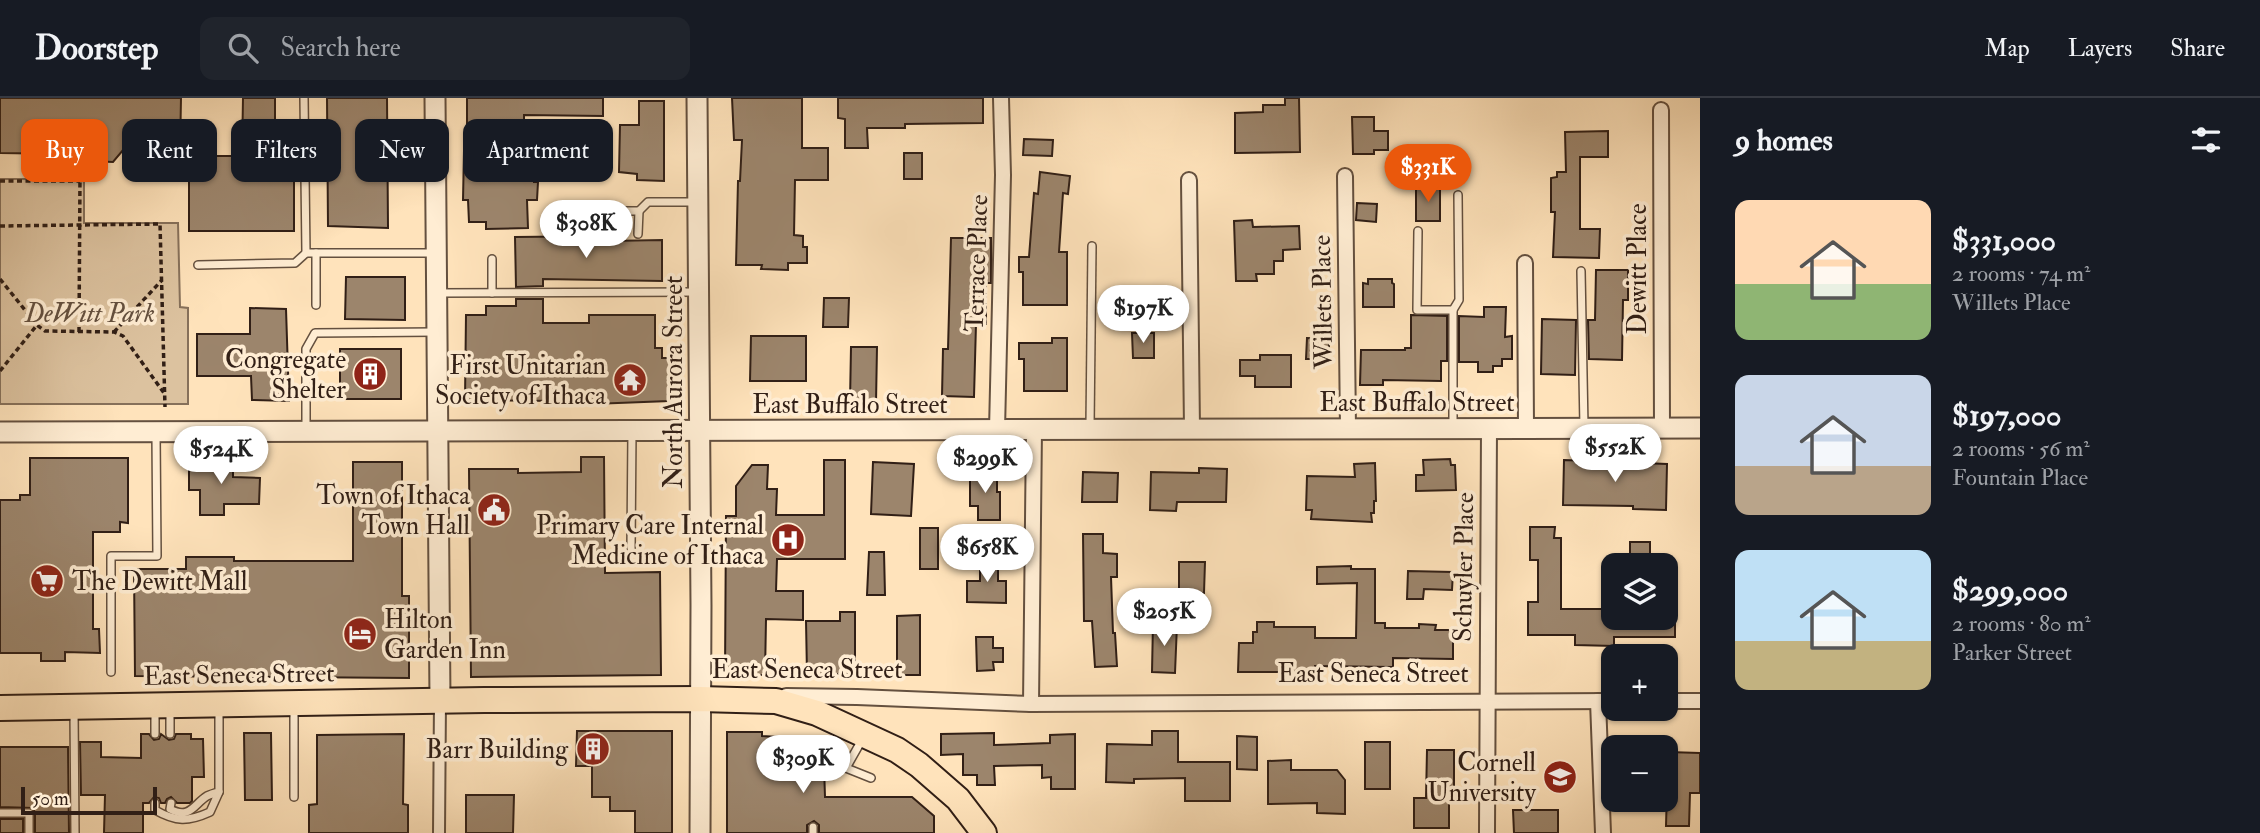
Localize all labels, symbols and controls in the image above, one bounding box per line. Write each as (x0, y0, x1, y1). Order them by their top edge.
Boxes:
search box (200, 17, 690, 80)
text: Doorstep (35, 28, 158, 69)
icon: search (224, 29, 262, 67)
text: Search here (280, 32, 401, 64)
text: Map (1985, 33, 2030, 64)
text: Layers (2068, 33, 2132, 64)
text: Share (2170, 33, 2225, 64)
chip: Buy (21, 119, 108, 182)
chip: Rent (122, 119, 217, 182)
chip: Filters (231, 119, 341, 182)
chip: New (355, 119, 449, 182)
chip: Apartment (463, 119, 613, 182)
icon: filters (2187, 121, 2225, 159)
text: 9 homes (1735, 122, 1833, 159)
pin: $331K (1379, 144, 1477, 204)
text: $331K (1401, 152, 1455, 181)
street label: Terrace Place (959, 194, 995, 332)
pin: $308K (537, 200, 635, 260)
street label: Dewitt Place (1622, 203, 1654, 335)
text: $308K (556, 208, 616, 237)
text: $331,000 (1952, 222, 2056, 259)
icon: home (1791, 228, 1875, 312)
street label: Willets Place (1306, 234, 1340, 370)
text: 2 rooms · 74 m² (1952, 259, 2091, 288)
street label: North Aurora Street (658, 276, 690, 488)
pin: $197K (1094, 286, 1192, 345)
text: Willets Place (1952, 288, 2071, 317)
text: $197K (1113, 293, 1173, 322)
park label: DeWitt Park (24, 298, 155, 330)
place label: Congregate Shelter (225, 344, 346, 406)
place label: First Unitarian Society of Ithaca (435, 350, 606, 412)
building icon: Congregate Shelter (351, 355, 389, 393)
temple icon: First Unitarian Society of Ithaca (611, 361, 649, 399)
street label: East Buffalo Street (1319, 387, 1515, 419)
street label: East Buffalo Street (752, 389, 948, 421)
text: $197,000 (1952, 397, 2061, 434)
icon: home (1791, 403, 1875, 487)
pin: $552K (1566, 424, 1664, 484)
pin: $524K (172, 426, 270, 486)
text: $552K (1585, 432, 1645, 461)
text: $524K (189, 434, 253, 463)
text: 2 rooms · 56 m² (1952, 434, 2090, 463)
pin: $299K (936, 436, 1034, 495)
text: $299K (953, 443, 1017, 472)
text: Fountain Place (1952, 463, 2088, 492)
place label: Town of Ithaca Town Hall (316, 480, 470, 542)
public building icon: Town of Ithaca Town Hall (475, 491, 513, 529)
street label: Schuyler Place (1447, 492, 1481, 642)
place label: Primary Care Internal Medicine of Ithaca (536, 510, 764, 572)
hospital icon: Primary Care Internal Medicine of Ithaca (769, 521, 807, 559)
pin: $658K (938, 524, 1036, 584)
text: $658K (956, 532, 1018, 561)
map controls (1601, 553, 1678, 812)
button: layers (1601, 553, 1678, 630)
supermarket icon: The Dewitt Mall (28, 562, 66, 600)
place label: The Dewitt Mall (72, 566, 248, 598)
text: $299,000 (1952, 572, 2068, 609)
icon: home (1791, 578, 1875, 662)
pin: $205K (1115, 588, 1213, 648)
text: $205K (1133, 596, 1195, 625)
place label: Hilton Garden Inn (384, 604, 506, 666)
text: 2 rooms · 80 m² (1952, 609, 2091, 638)
hotel icon: Hilton Garden Inn (341, 615, 379, 653)
text: Parker Street (1952, 638, 2072, 667)
button: + (1601, 644, 1678, 721)
street label: East Seneca Street (711, 654, 903, 686)
street label: East Seneca Street (143, 657, 335, 693)
street label: East Seneca Street (1277, 658, 1469, 690)
building icon: Barr Building (574, 730, 612, 768)
place label: Barr Building (426, 734, 569, 766)
button: − (1601, 735, 1678, 812)
pin: $309K (754, 736, 852, 795)
text: $309K (772, 743, 834, 772)
place label: Cornell University (1428, 747, 1537, 809)
school or university icon: Cornell University (1541, 758, 1579, 796)
scale bar (21, 784, 158, 816)
text: 50 m (32, 787, 69, 811)

